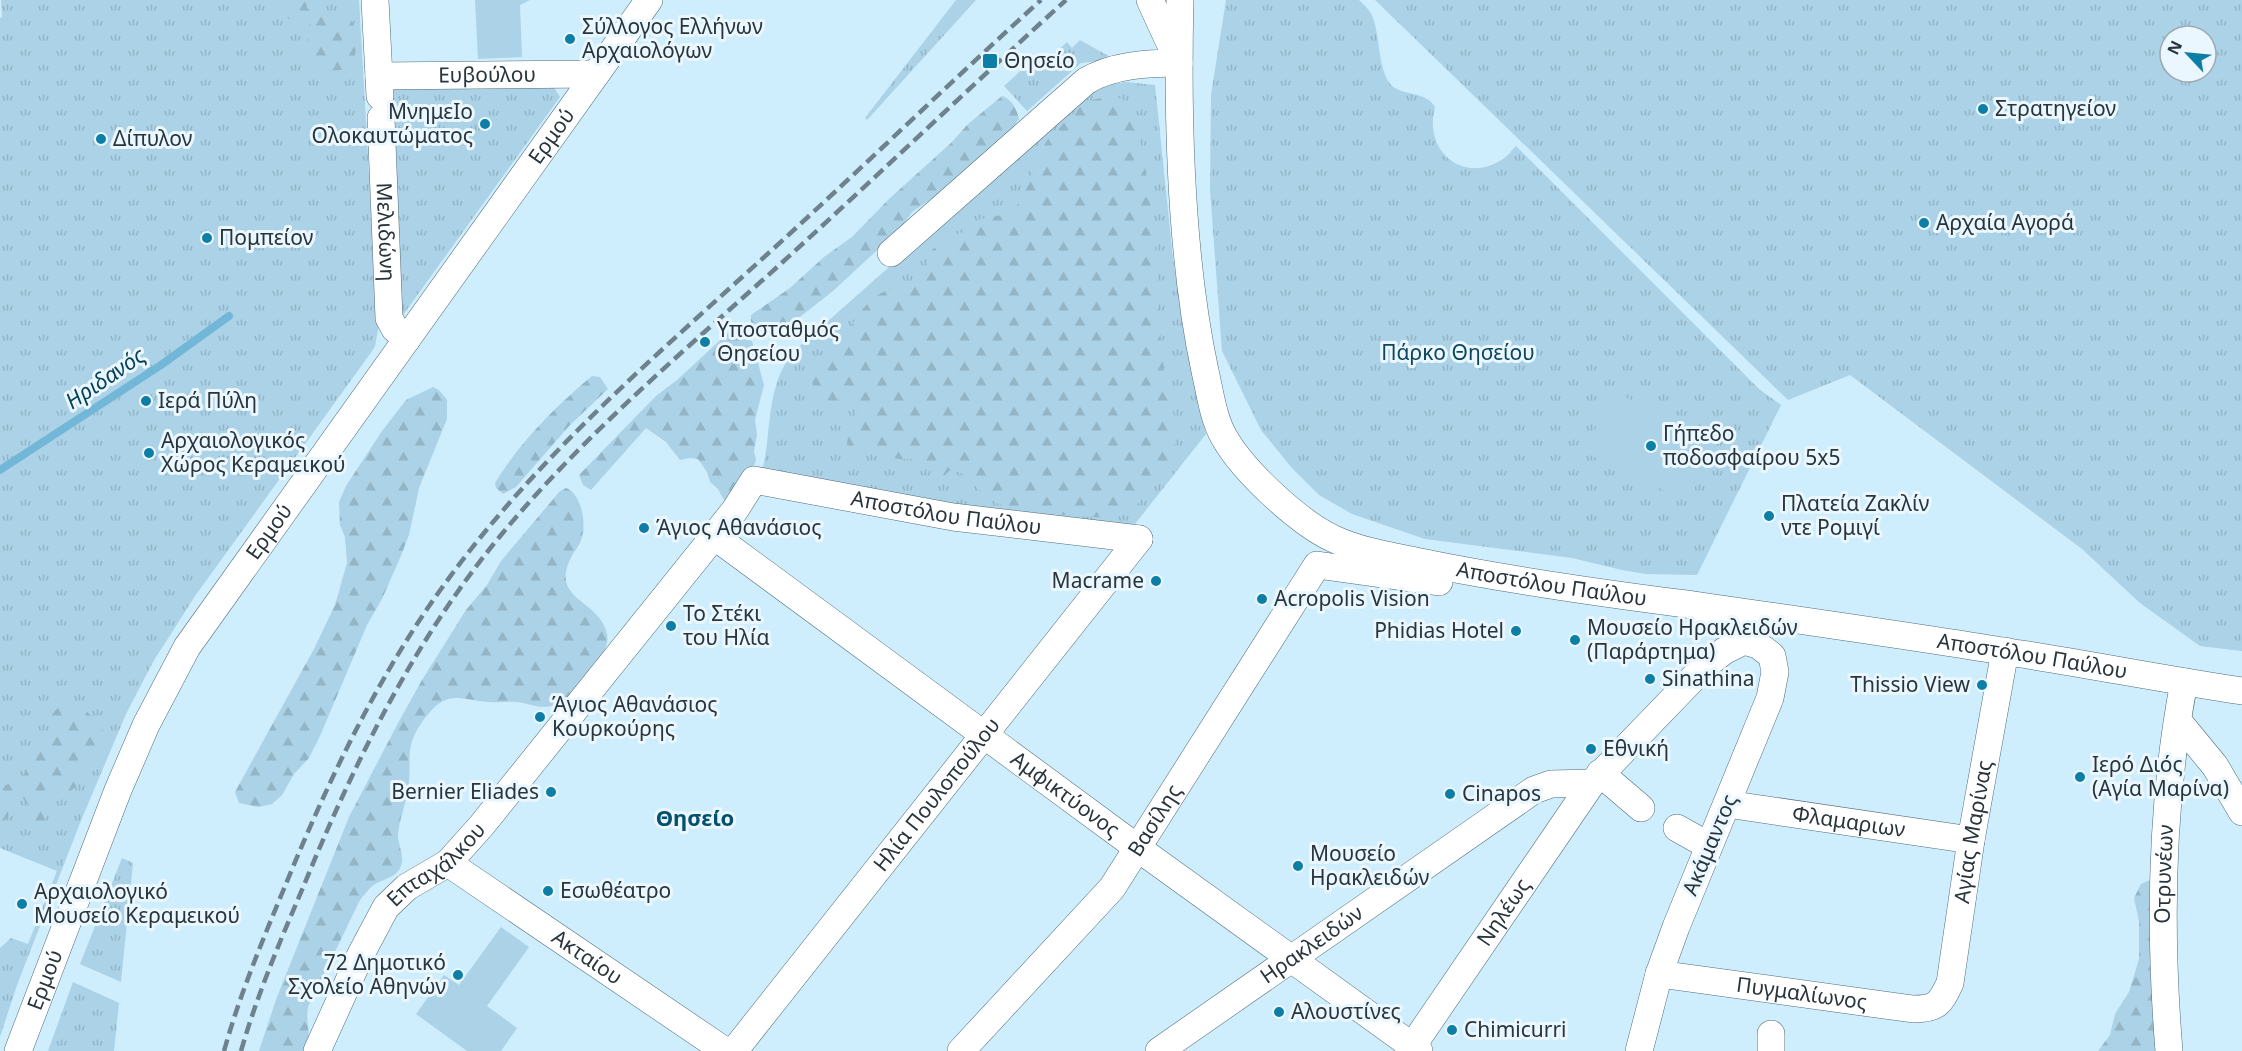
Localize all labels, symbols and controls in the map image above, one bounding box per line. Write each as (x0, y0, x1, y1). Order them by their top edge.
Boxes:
place label: Σύλλογος Ελλήνων Αρχαιολόγων (582, 12, 763, 64)
north arrow (2158, 24, 2218, 84)
marker: Σύλλογος Ελλήνων Αρχαιολόγων (563, 32, 577, 46)
text: N (2162, 37, 2187, 58)
place label: Θησείο (1004, 46, 1075, 74)
marker: Θησείο (981, 52, 999, 70)
street label: Ευβούλου (438, 60, 536, 88)
place label: Στρατηγείον (1995, 94, 2116, 122)
place label: ΜνημεΙο Ολοκαυτώματος (312, 97, 473, 149)
street label: Ερμού (521, 102, 580, 169)
marker: Στρατηγείον (1976, 102, 1990, 116)
marker: ΜνημεΙο Ολοκαυτώματος (478, 117, 492, 131)
place label: Δίπυλον (113, 124, 193, 152)
marker: Δίπυλον (94, 132, 108, 146)
street label: Μελιδώνη (371, 182, 403, 282)
place label: Αρχαία Αγορά (1936, 208, 2074, 236)
marker: Αρχαία Αγορά (1917, 216, 1931, 230)
place label: Πομπείον (219, 223, 313, 251)
marker: Πομπείον (200, 231, 214, 245)
place label: Υποσταθμός Θησείου (717, 315, 839, 367)
marker: Υποσταθμός Θησείου (698, 335, 712, 349)
park label: Πάρκο Θησείου (1381, 338, 1535, 366)
water label: Ηριδανός (58, 339, 151, 415)
place label: Ιερά Πύλη (158, 386, 257, 414)
marker: Ιερά Πύλη (139, 394, 153, 408)
place label: Γήπεδο ποδοσφαίρου 5x5 (1663, 419, 1840, 471)
place label: Αρχαιολογικός Χώρος Κεραμεικού (161, 426, 346, 478)
marker: Γήπεδο ποδοσφαίρου 5x5 (1644, 439, 1658, 453)
marker: Αρχαιολογικός Χώρος Κεραμεικού (142, 446, 156, 460)
street label: Αποστόλου Παύλου (849, 483, 1043, 540)
place label: Πλατεία Ζακλίν ντε Ρομιγί (1781, 489, 1930, 541)
street label: Ερμού (239, 498, 298, 565)
marker: Πλατεία Ζακλίν ντε Ρομιγί (1762, 509, 1776, 523)
place label: Άγιος Αθανάσιος (656, 513, 821, 541)
marker: Άγιος Αθανάσιος (637, 521, 651, 535)
street label: Αποστόλου Παύλου (1454, 554, 1649, 612)
place label: Macrame (1052, 566, 1144, 594)
marker: Macrame (1149, 574, 1163, 588)
place label: Acropolis Vision (1274, 584, 1430, 612)
marker: Acropolis Vision (1255, 592, 1269, 606)
place label: Το Στέκι του Ηλία (683, 599, 770, 651)
place label: Μουσείο Ηρακλειδών (Παράρτημα) (1587, 613, 1798, 665)
place label: Phidias Hotel (1374, 616, 1504, 644)
marker: Το Στέκι του Ηλία (664, 619, 678, 633)
marker: Phidias Hotel (1509, 624, 1523, 638)
street label: Αποστόλου Παύλου (1935, 626, 2130, 685)
marker: Μουσείο Ηρακλειδών (Παράρτημα) (1568, 633, 1582, 647)
place label: Sinathina (1662, 664, 1754, 692)
place label: Thissio View (1850, 670, 1970, 698)
marker: Sinathina (1643, 672, 1657, 686)
marker: Thissio View (1975, 678, 1989, 692)
place label: Άγιος Αθανάσιος Κουρκούρης (552, 690, 717, 742)
marker: Άγιος Αθανάσιος Κουρκούρης (533, 710, 547, 724)
street label: Ηλία Πουλοπούλου (866, 711, 1006, 877)
place label: Εθνική (1603, 734, 1669, 762)
marker: Εθνική (1584, 742, 1598, 756)
street label: Αμφικτύονος (1006, 744, 1126, 843)
place label: Ιερό Διός (Αγία Μαρίνα) (2092, 750, 2229, 802)
street label: Αγίας Μαρίνας (1947, 758, 1998, 905)
marker: Ιερό Διός (Αγία Μαρίνα) (2073, 770, 2087, 784)
place label: Bernier Eliades (391, 777, 539, 805)
street label: Βασίλης (1121, 779, 1187, 862)
place label: Cinapos (1462, 779, 1541, 807)
marker: Bernier Eliades (544, 785, 558, 799)
marker: Cinapos (1443, 787, 1457, 801)
street label: Ακάμαντος (1675, 790, 1743, 899)
street label: Φλαμαριων (1790, 799, 1907, 843)
district label: Θησείο (656, 802, 734, 832)
street label: Επταχάλκου (380, 816, 491, 912)
street label: Οτρυνέων (2148, 824, 2179, 924)
place label: Μουσείο Ηρακλειδών (1310, 839, 1429, 891)
marker: Μουσείο Ηρακλειδών (1291, 859, 1305, 873)
street label: Νηλέως (1470, 872, 1536, 951)
place label: Εσωθέατρο (560, 876, 671, 904)
place label: Αρχαιολογικό Μουσείο Κεραμεικού (34, 877, 240, 929)
marker: Εσωθέατρο (541, 884, 555, 898)
marker: Αρχαιολογικό Μουσείο Κεραμεικού (15, 897, 29, 911)
street label: Ηρακλειδών (1254, 898, 1368, 990)
street label: Ακταίου (547, 923, 628, 990)
street label: Ερμού (20, 945, 69, 1014)
place label: 72 Δημοτικό Σχολείο Αθηνών (288, 948, 446, 1000)
marker: 72 Δημοτικό Σχολείο Αθηνών (451, 968, 465, 982)
street label: Πυγμαλίωνος (1735, 970, 1869, 1016)
place label: Αλουστίνες (1291, 997, 1401, 1025)
marker: Αλουστίνες (1272, 1005, 1286, 1019)
place label: Chimicurri (1464, 1015, 1567, 1043)
marker: Chimicurri (1445, 1023, 1459, 1037)

